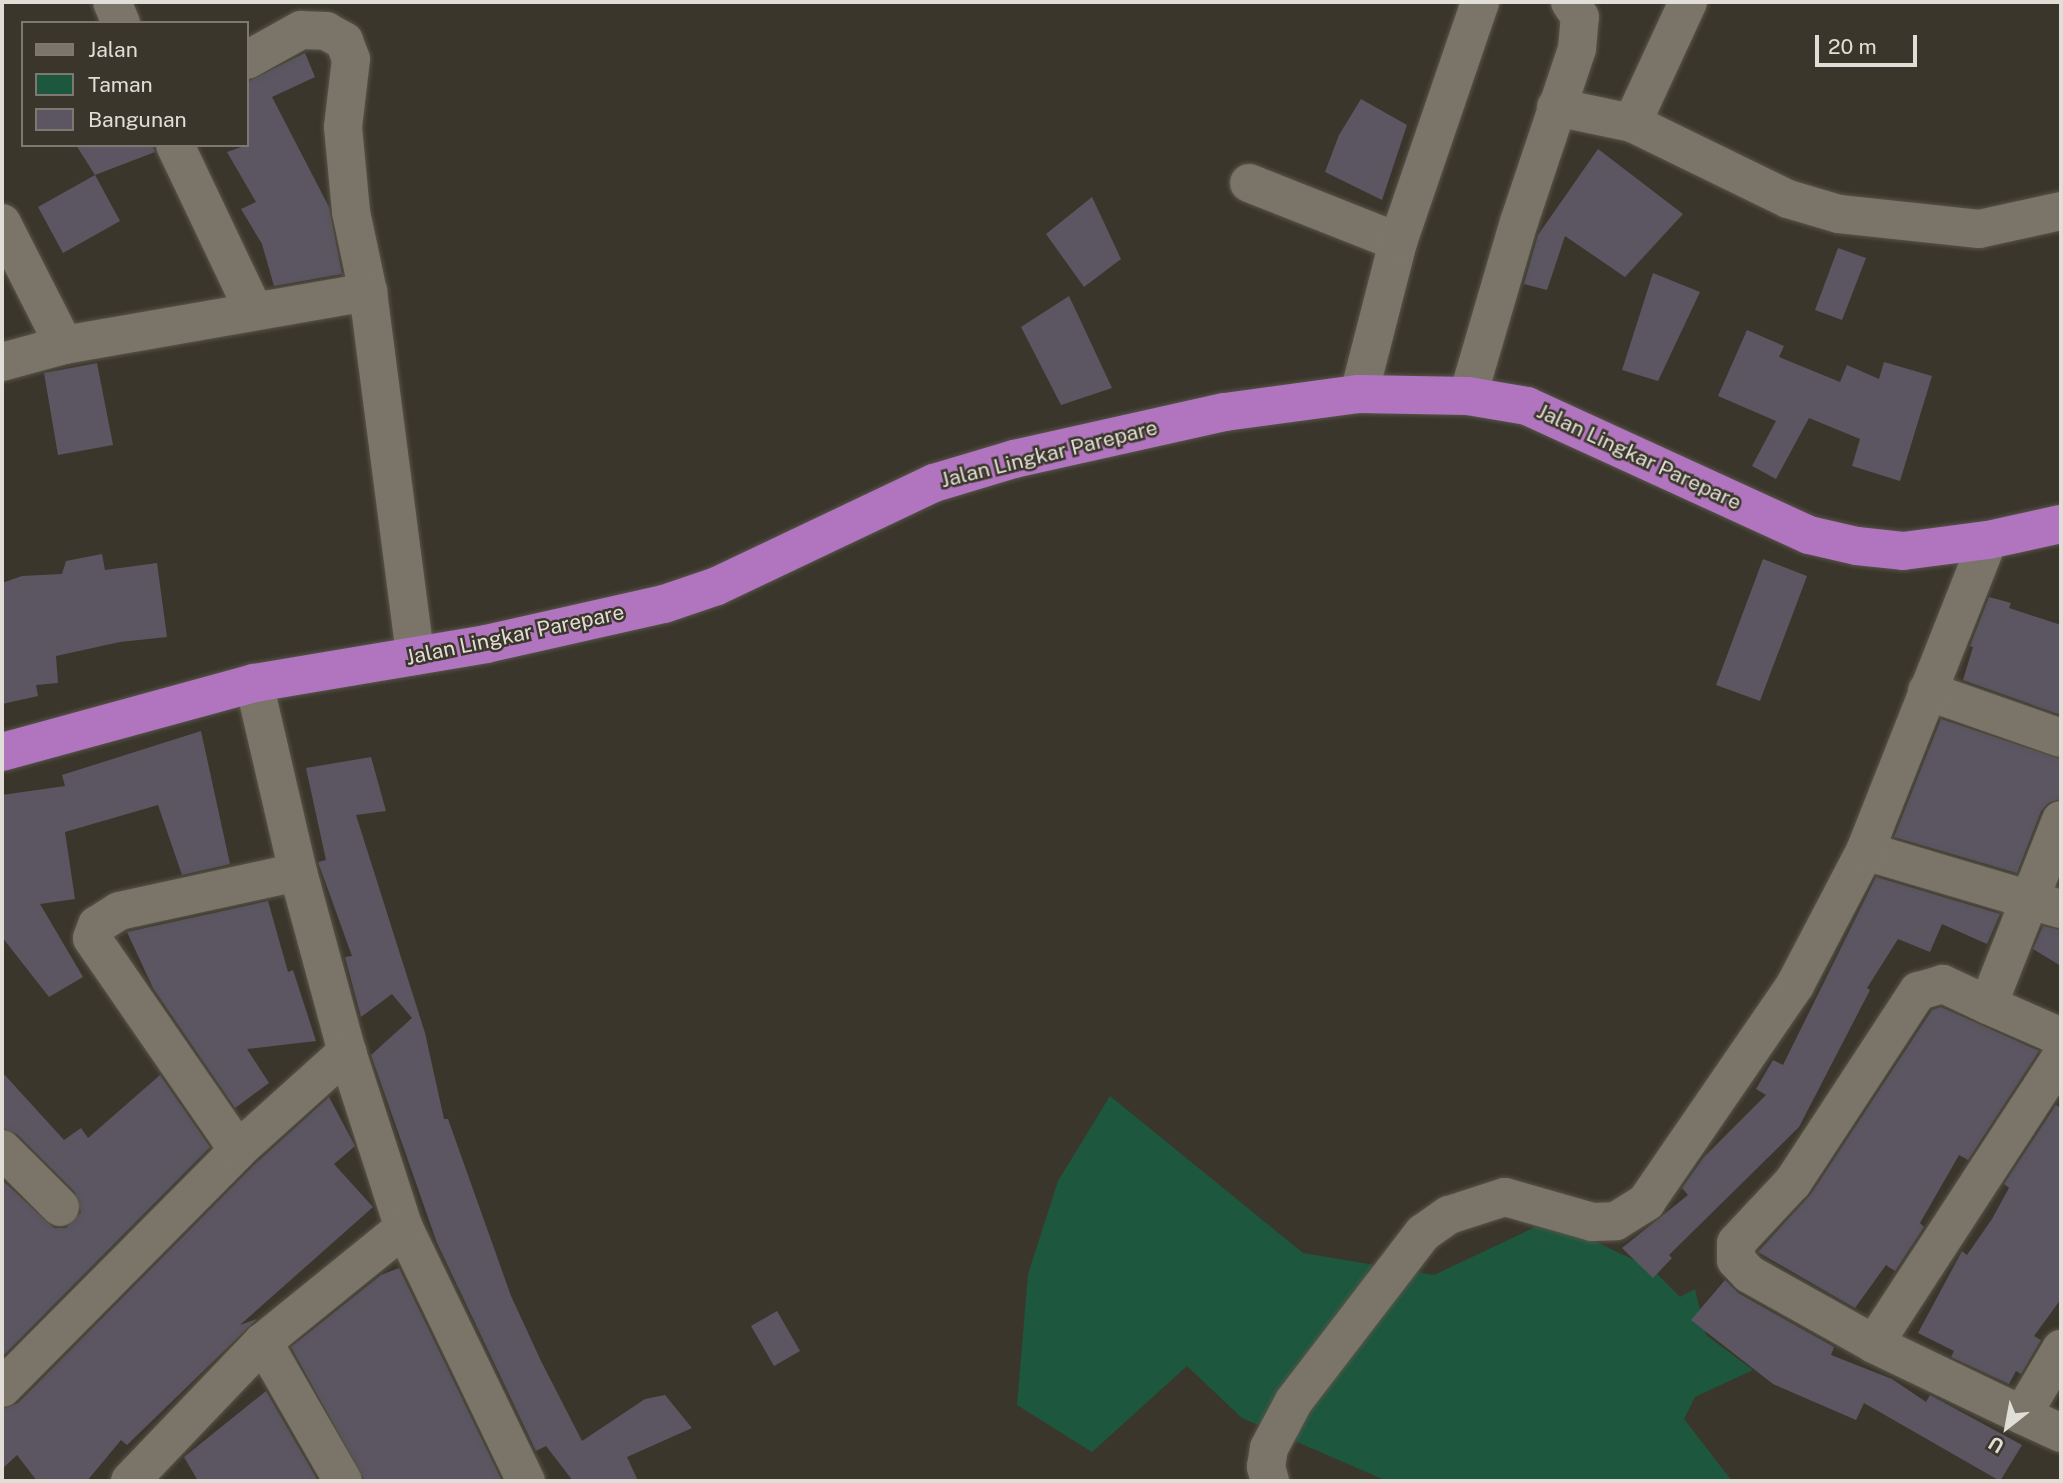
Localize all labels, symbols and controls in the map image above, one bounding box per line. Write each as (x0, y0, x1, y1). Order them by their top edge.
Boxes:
legend (21, 21, 248, 147)
scale bar (1818, 21, 1920, 65)
text: 20 m (1828, 34, 1877, 59)
text: Jalan (88, 37, 138, 62)
text: Taman (88, 72, 153, 97)
text: Bangunan (88, 107, 187, 132)
street label: Jalan Lingkar Parepare (1533, 399, 1745, 515)
street label: Jalan Lingkar Parepare (938, 415, 1160, 493)
street label: Jalan Lingkar Parepare (404, 600, 626, 670)
north arrow (1972, 1392, 2042, 1462)
text: U (1985, 1432, 2008, 1458)

